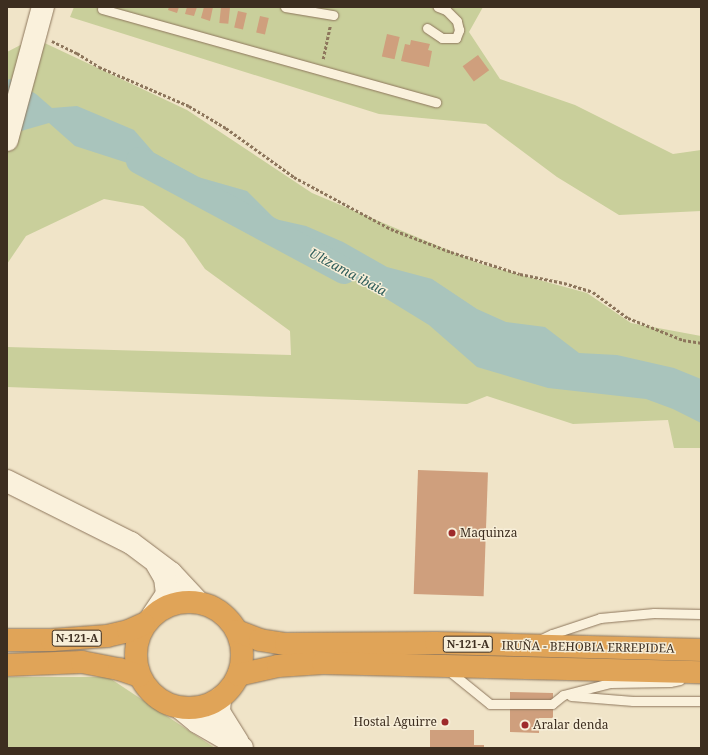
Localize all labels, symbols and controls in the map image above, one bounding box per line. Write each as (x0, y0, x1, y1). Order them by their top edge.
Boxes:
water label: Ultzama ibaia (307, 245, 389, 299)
place label: Maquinza (460, 526, 517, 540)
marker: Maquinza (447, 528, 457, 538)
road number: N-121-A (51, 629, 103, 647)
road number: N-121-A (442, 635, 494, 653)
street label: IRUÑA - BEHOBIA ERREPIDEA (501, 638, 675, 656)
place label: Hostal Aguirre (353, 715, 437, 729)
marker: Hostal Aguirre (440, 717, 450, 727)
place label: Aralar denda (533, 718, 609, 732)
marker: Aralar denda (520, 720, 530, 730)

